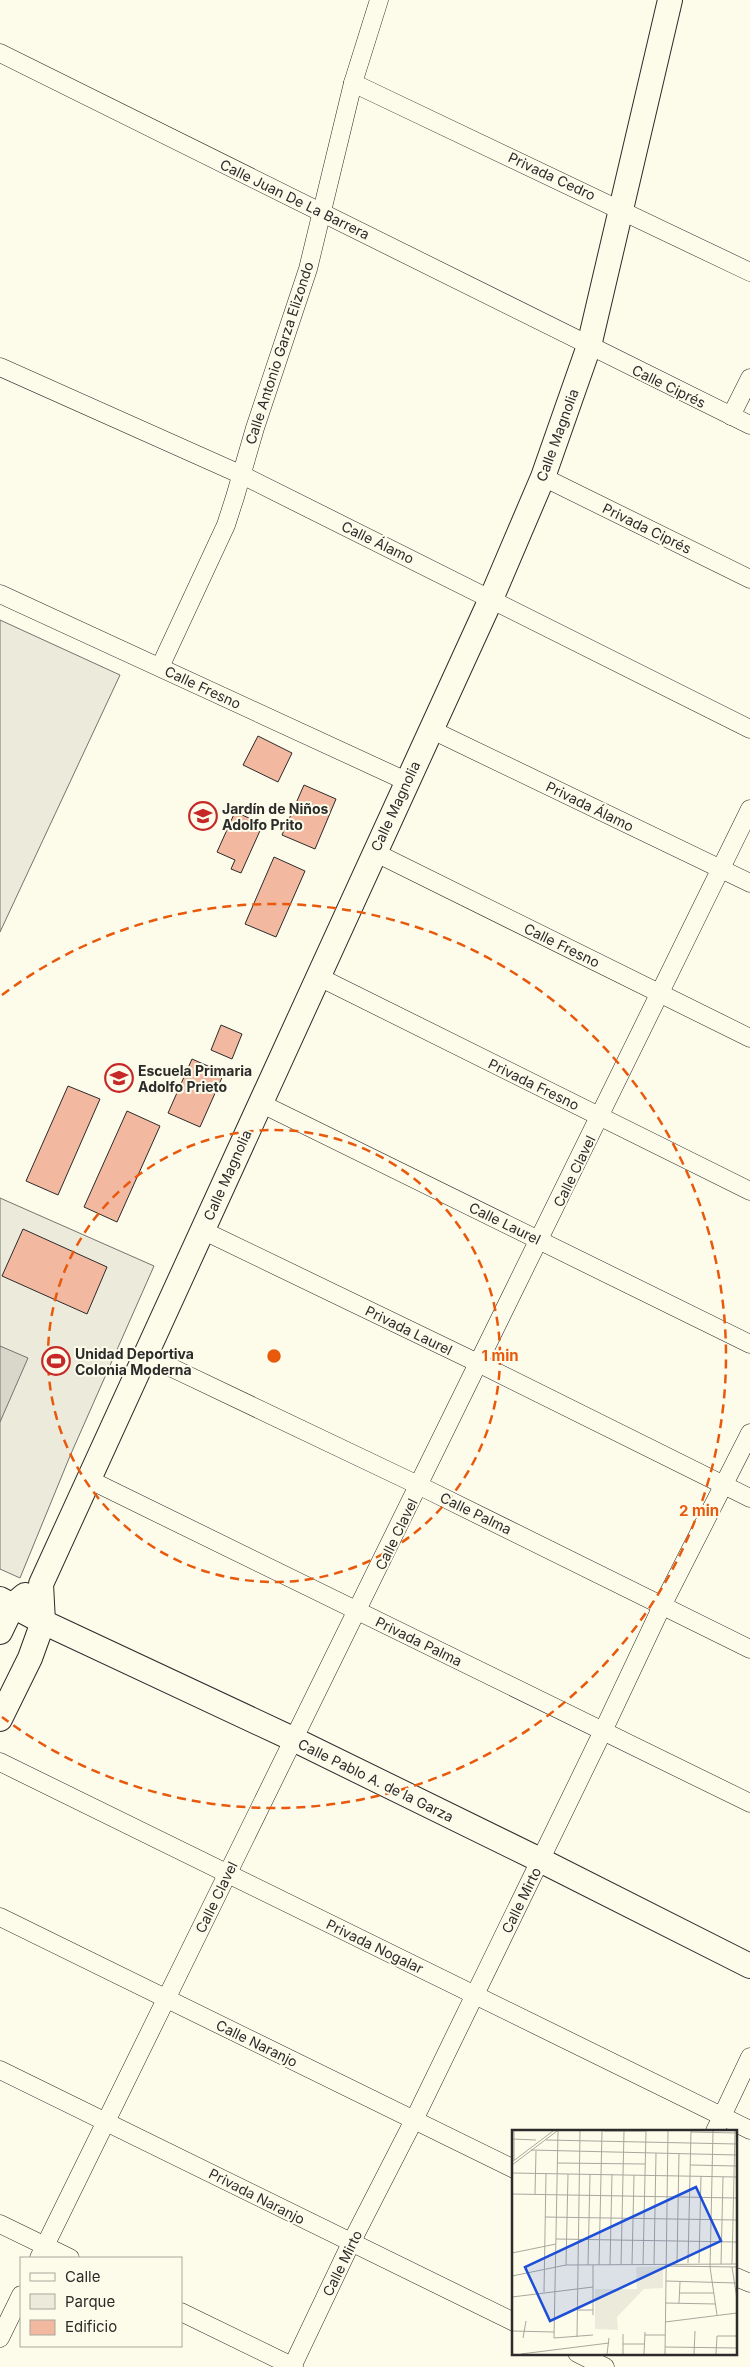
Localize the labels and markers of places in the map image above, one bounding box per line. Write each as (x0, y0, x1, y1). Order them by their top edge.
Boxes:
place label: Jardín de Niños Adolfo Prito (222, 800, 329, 833)
school or university icon: Jardín de Niños Adolfo Prito (188, 801, 218, 831)
place label: Escuela Primaria Adolfo Prieto (138, 1062, 252, 1095)
school or university icon: Escuela Primaria Adolfo Prieto (104, 1063, 134, 1093)
place label: Unidad Deportiva Colonia Moderna (75, 1345, 194, 1378)
sports icon: Unidad Deportiva Colonia Moderna (41, 1346, 71, 1376)
centre of rings (265, 1347, 283, 1365)

